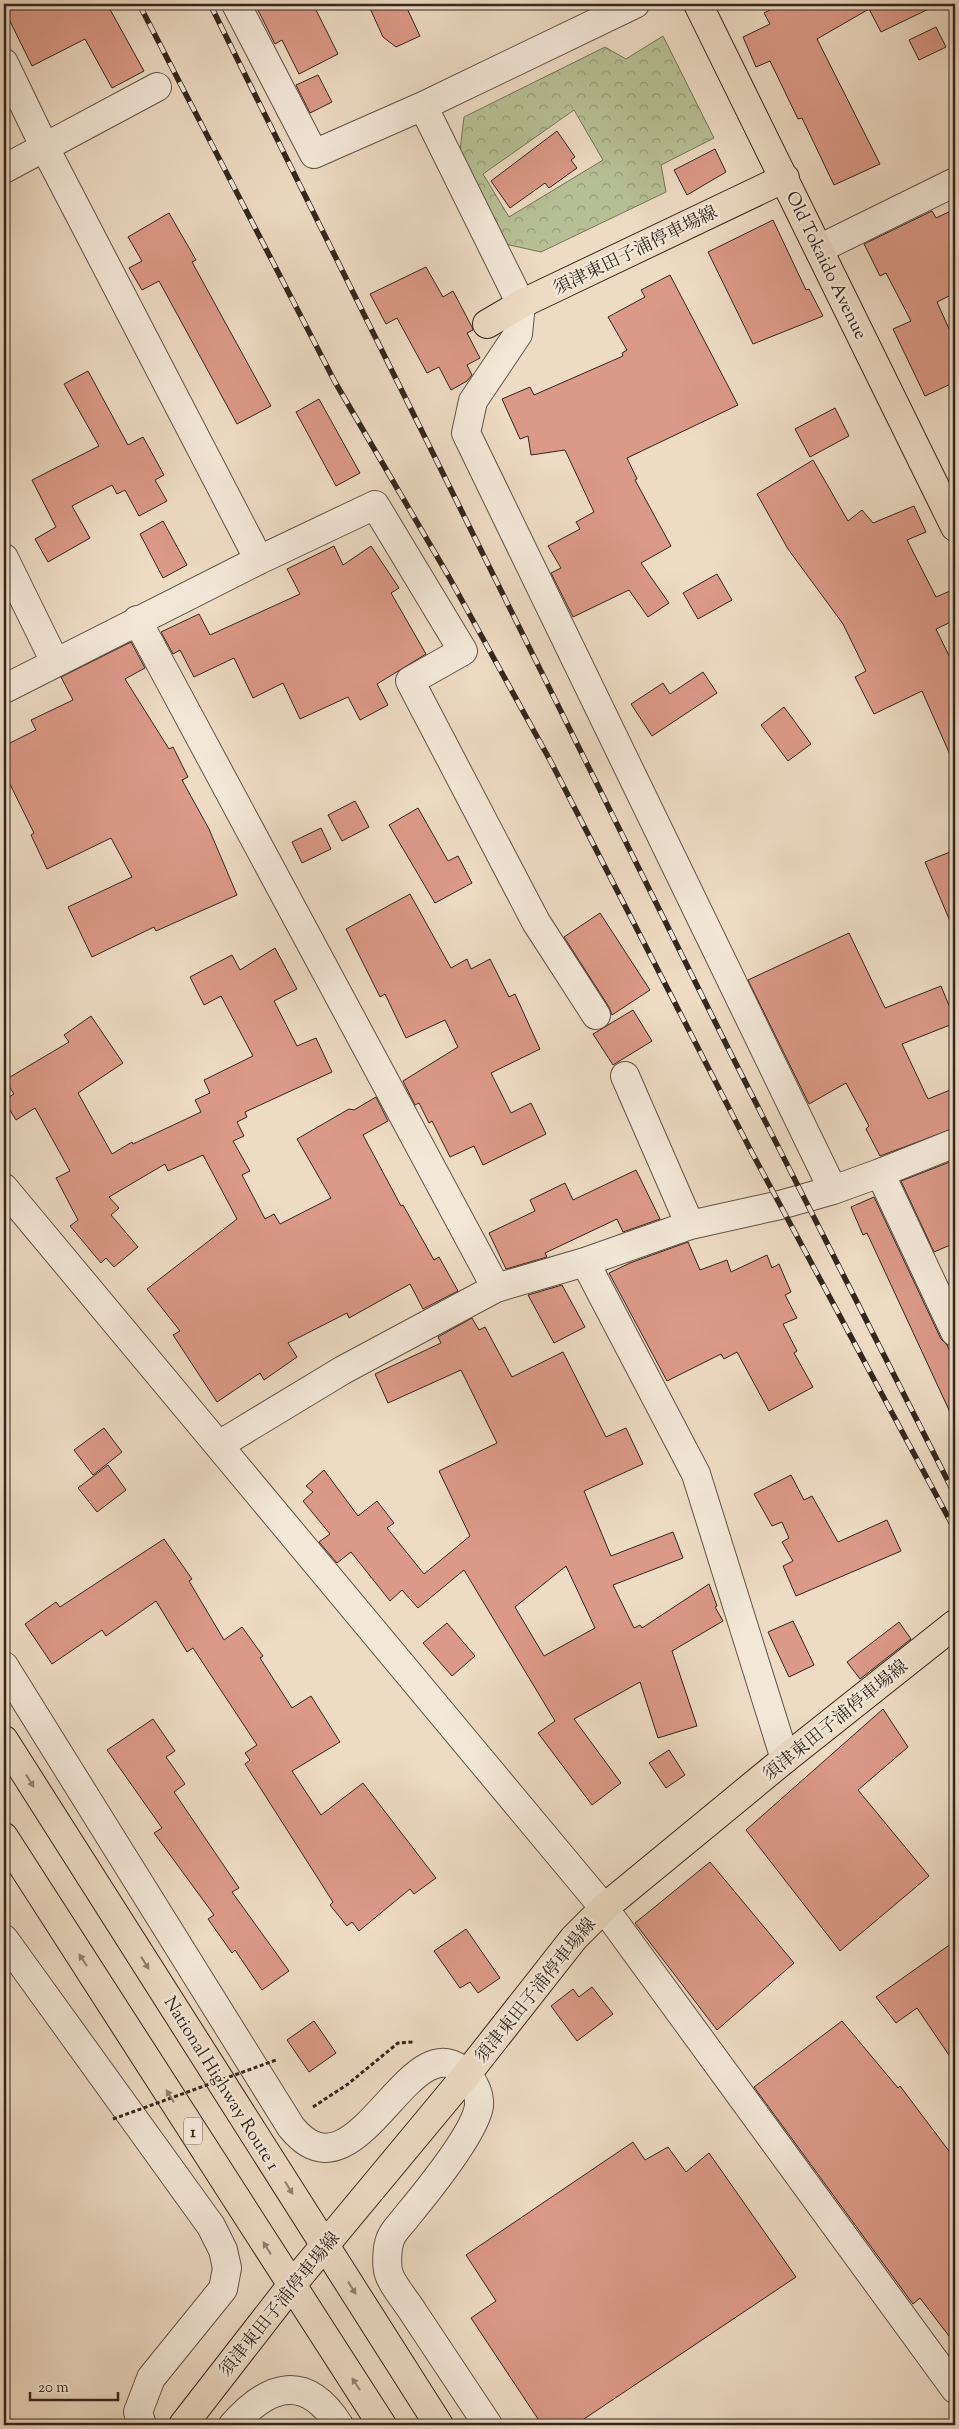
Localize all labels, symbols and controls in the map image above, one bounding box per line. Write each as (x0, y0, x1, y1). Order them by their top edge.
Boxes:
street label: Old Tokaido Avenue (778, 187, 872, 344)
street label: 須津東田子浦停車場線 (549, 201, 722, 303)
street label: 須津東田子浦停車場線 (758, 1655, 914, 1788)
one-way arrow (25, 1775, 35, 1788)
street label: 須津東田子浦停車場線 (470, 1913, 603, 2069)
one-way arrow (78, 1953, 87, 1966)
one-way arrow (141, 1956, 150, 1969)
street label: National Highway Route 1 (160, 1992, 284, 2174)
one-way arrow (166, 2090, 175, 2103)
road number: 1 (184, 2118, 202, 2144)
one-way arrow (284, 2182, 294, 2195)
street label: 須津東田子浦停車場線 (214, 2227, 347, 2383)
one-way arrow (262, 2242, 272, 2255)
one-way arrow (347, 2281, 357, 2294)
scale bar (30, 2369, 118, 2401)
text: 20 m (38, 2378, 69, 2399)
one-way arrow (351, 2378, 360, 2391)

